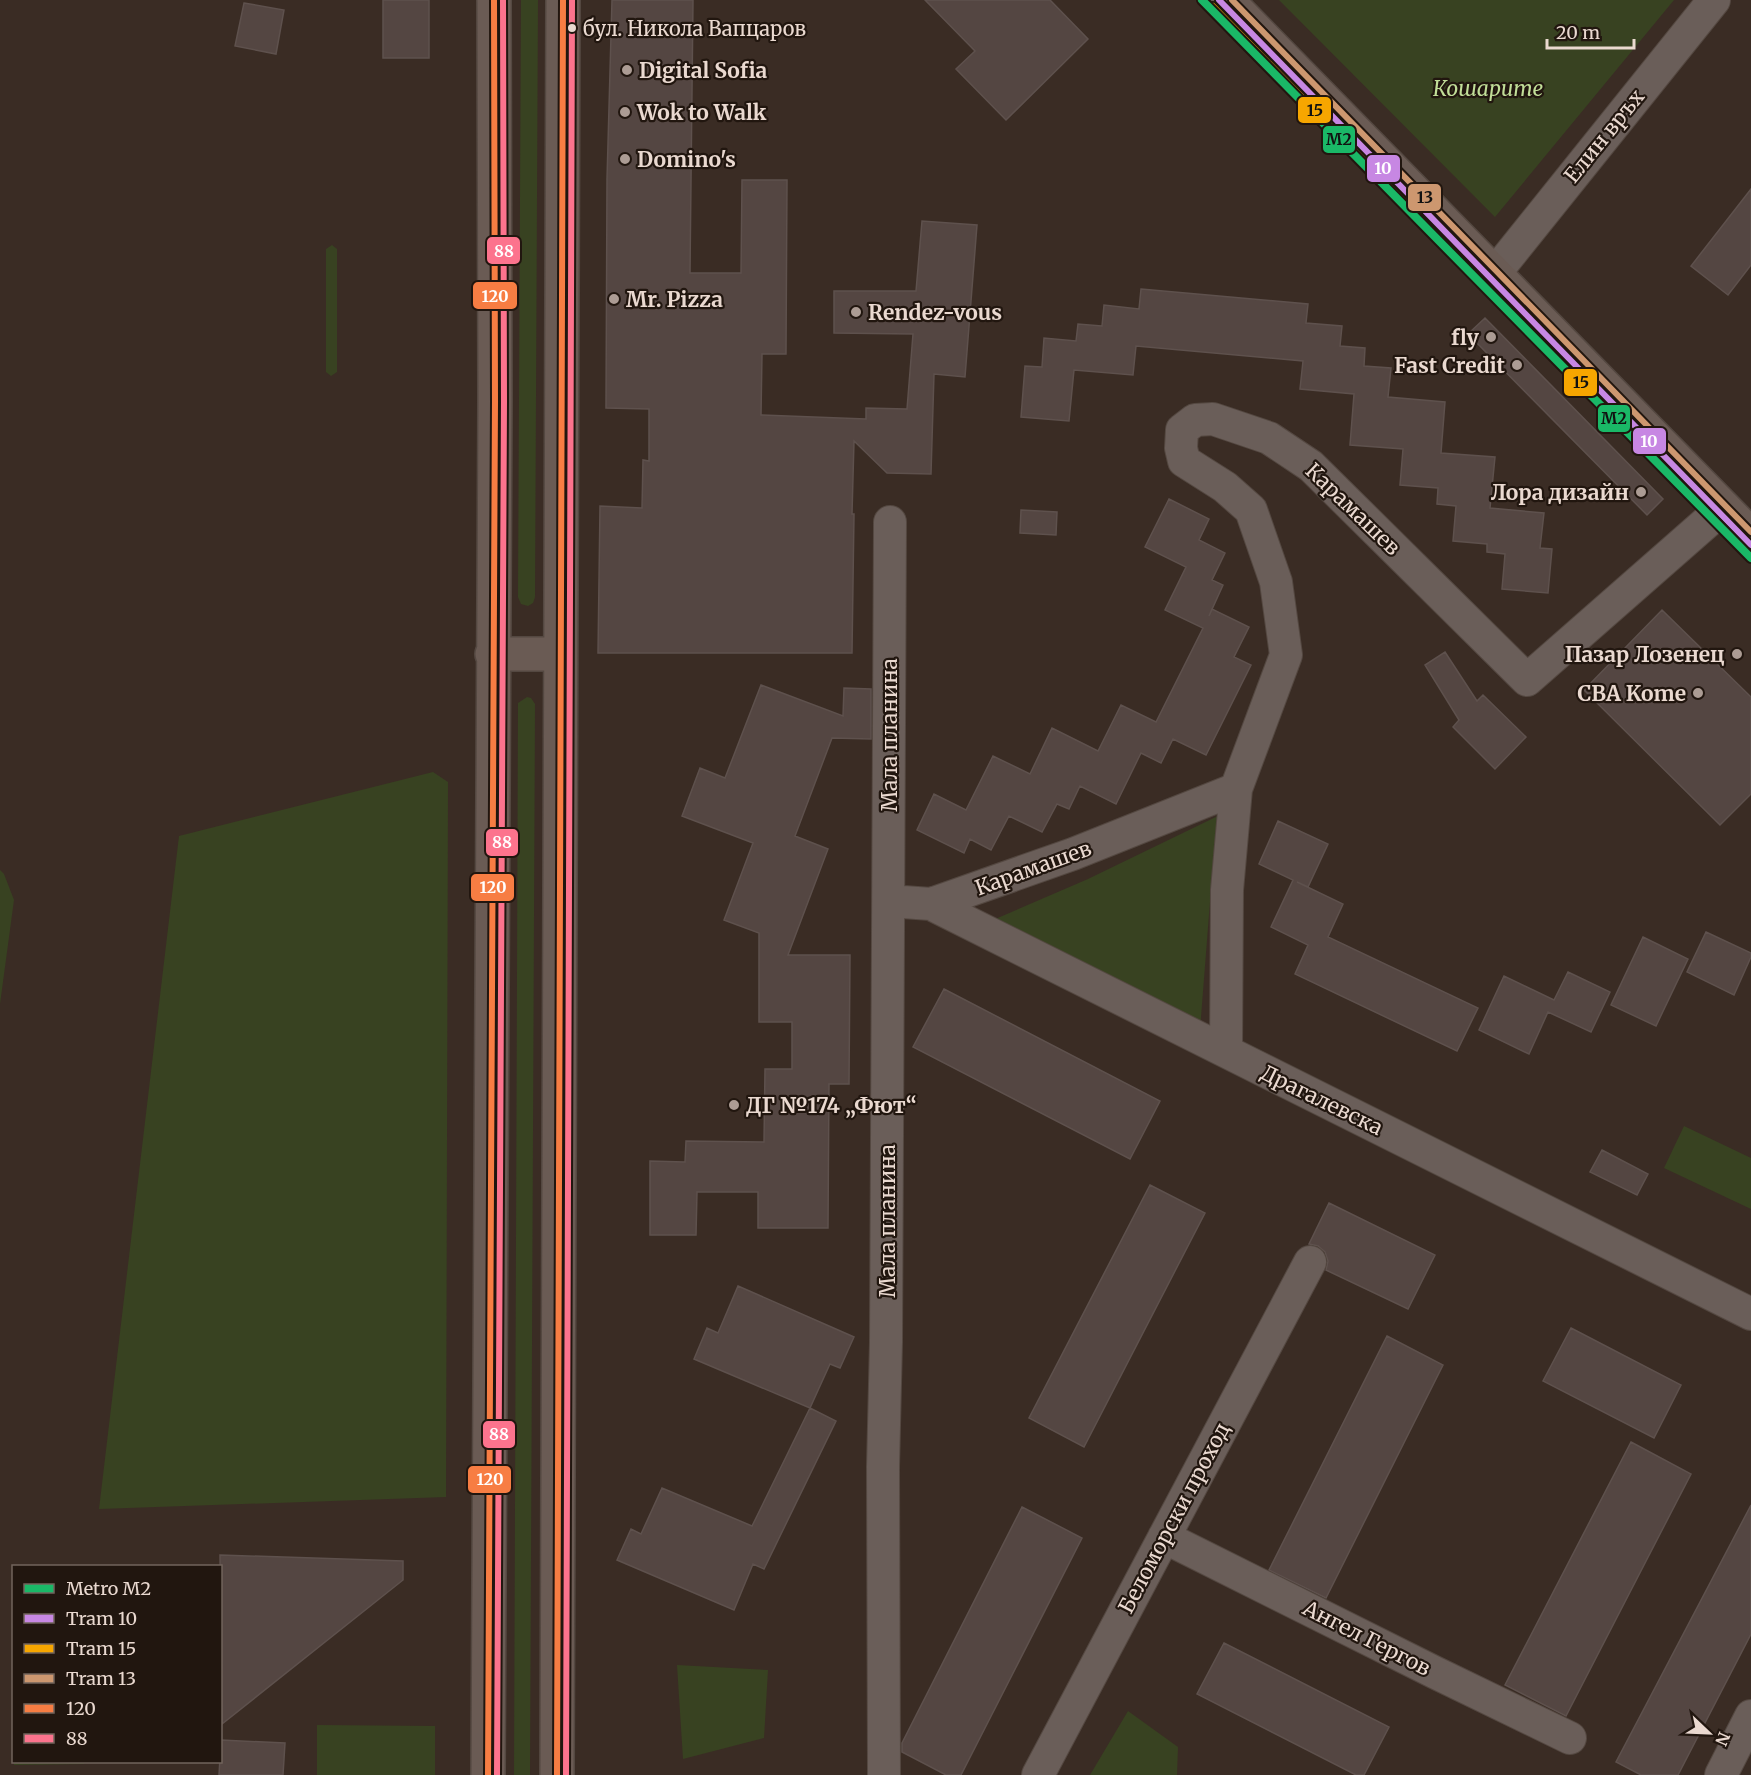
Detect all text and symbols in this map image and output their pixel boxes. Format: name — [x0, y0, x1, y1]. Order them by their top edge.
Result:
scale bar — [1547, 12, 1634, 50]
place label: бул. Никола Вапцаров — [583, 16, 806, 41]
text: 20 m — [1556, 21, 1600, 44]
marker: бул. Никола Вапцаров — [566, 22, 578, 34]
place label: Digital Sofia — [639, 57, 768, 84]
marker: Digital Sofia — [620, 63, 634, 77]
park label: Кошарите — [1433, 75, 1543, 102]
street label: Елин връх — [1558, 83, 1650, 188]
line badge: 15 — [1297, 96, 1332, 124]
place label: Wok to Walk — [636, 99, 767, 126]
text: 15 — [1307, 100, 1323, 120]
marker: Wok to Walk — [618, 105, 632, 119]
line badge: M2 — [1322, 125, 1356, 154]
text: M2 — [1326, 129, 1352, 149]
place label: Domino's — [637, 146, 736, 173]
marker: Domino's — [618, 152, 632, 166]
line badge: 10 — [1366, 154, 1401, 183]
text: 10 — [1374, 158, 1392, 178]
line badge: 13 — [1407, 183, 1442, 212]
text: 13 — [1417, 187, 1433, 207]
line badge: 88 — [486, 236, 521, 265]
text: 88 — [494, 241, 514, 261]
line badge: 120 — [472, 281, 518, 310]
text: 120 — [481, 286, 509, 306]
place label: Mr. Pizza — [626, 286, 723, 313]
marker: Mr. Pizza — [607, 292, 621, 306]
place label: Rendez-vous — [868, 299, 1002, 326]
marker: Rendez-vous — [849, 305, 863, 319]
place label: fly — [1451, 324, 1480, 351]
marker: fly — [1484, 330, 1498, 344]
place label: Fast Credit — [1394, 352, 1506, 379]
marker: Fast Credit — [1510, 358, 1524, 372]
line badge: 15 — [1563, 368, 1598, 397]
text: 15 — [1573, 372, 1589, 392]
line badge: M2 — [1597, 404, 1631, 433]
text: M2 — [1601, 408, 1627, 428]
line badge: 10 — [1632, 427, 1667, 455]
text: 10 — [1640, 431, 1658, 451]
street label: Карамашев — [1300, 457, 1406, 561]
place label: Лора дизайн — [1491, 479, 1629, 506]
marker: Лора дизайн — [1634, 485, 1648, 499]
place label: Пазар Лозенец — [1565, 641, 1725, 668]
marker: Пазар Лозенец — [1730, 647, 1744, 661]
street label: Мала планина — [876, 658, 903, 812]
place label: CBA Kome — [1577, 680, 1686, 707]
marker: CBA Kome — [1691, 686, 1705, 700]
line badge: 88 — [485, 828, 519, 857]
text: 88 — [492, 832, 512, 852]
street label: Карамашев — [971, 835, 1095, 901]
line badge: 120 — [470, 873, 515, 902]
text: 120 — [479, 877, 507, 897]
street label: Драгалевска — [1257, 1059, 1387, 1141]
place label: ДГ №174 „Фют“ — [746, 1092, 917, 1119]
marker: ДГ №174 „Фют“ — [727, 1098, 741, 1112]
street label: Мала планина — [874, 1144, 901, 1298]
street label: Беломорски проход — [1112, 1418, 1236, 1618]
line badge: 88 — [482, 1420, 516, 1449]
text: 88 — [489, 1424, 509, 1444]
line badge: 120 — [467, 1465, 512, 1494]
text: 120 — [476, 1469, 504, 1489]
legend — [12, 1565, 222, 1763]
text: Metro M2 — [66, 1577, 151, 1600]
street label: Ангел Гергов — [1298, 1594, 1435, 1682]
text: Tram 10 — [66, 1607, 137, 1630]
text: Tram 15 — [66, 1637, 136, 1660]
text: Tram 13 — [66, 1667, 136, 1690]
text: 120 — [66, 1697, 96, 1720]
north arrow — [1679, 1703, 1739, 1763]
text: 88 — [66, 1727, 87, 1750]
text: N — [1711, 1729, 1734, 1749]

